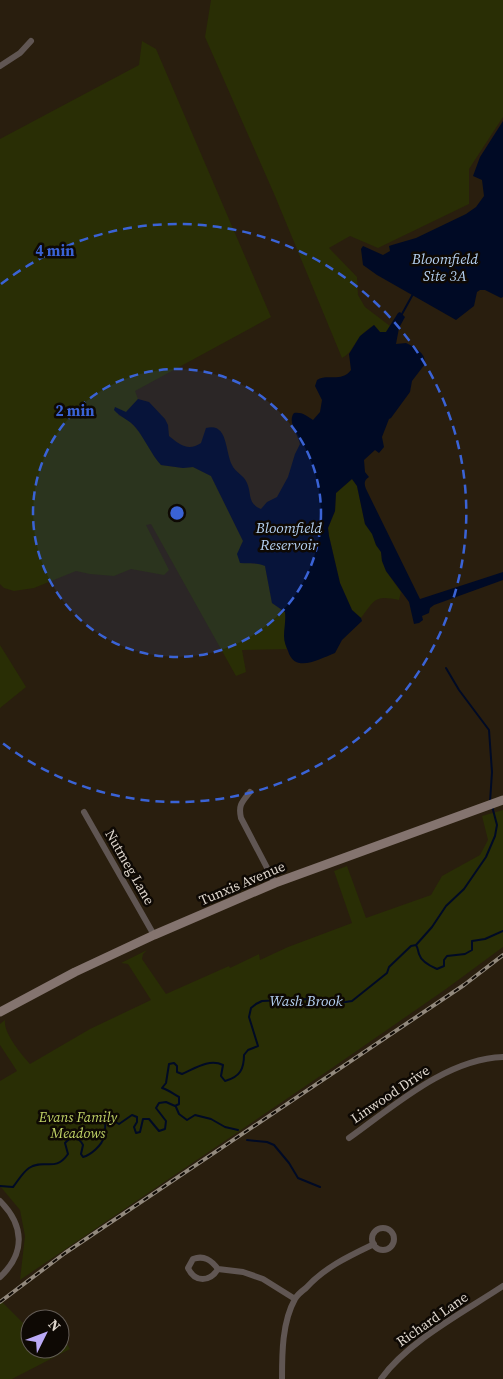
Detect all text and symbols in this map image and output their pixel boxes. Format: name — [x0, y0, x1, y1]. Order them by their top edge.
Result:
text: 4 min — [36, 240, 74, 261]
water label: Bloomfield Site 3A — [411, 248, 478, 286]
text: 2 min — [56, 400, 94, 421]
centre of rings — [168, 504, 186, 522]
water label: Bloomfield Reservoir — [255, 517, 322, 555]
street label: Nutmeg Lane — [100, 826, 160, 908]
street label: Tunxis Avenue — [196, 856, 288, 910]
water label: Wash Brook — [269, 990, 343, 1011]
street label: Linwood Drive — [347, 1060, 433, 1128]
park label: Evans Family Meadows — [38, 1107, 118, 1143]
street label: Richard Lane — [392, 1287, 472, 1351]
north arrow — [20, 1309, 70, 1359]
text: N — [44, 1315, 66, 1336]

